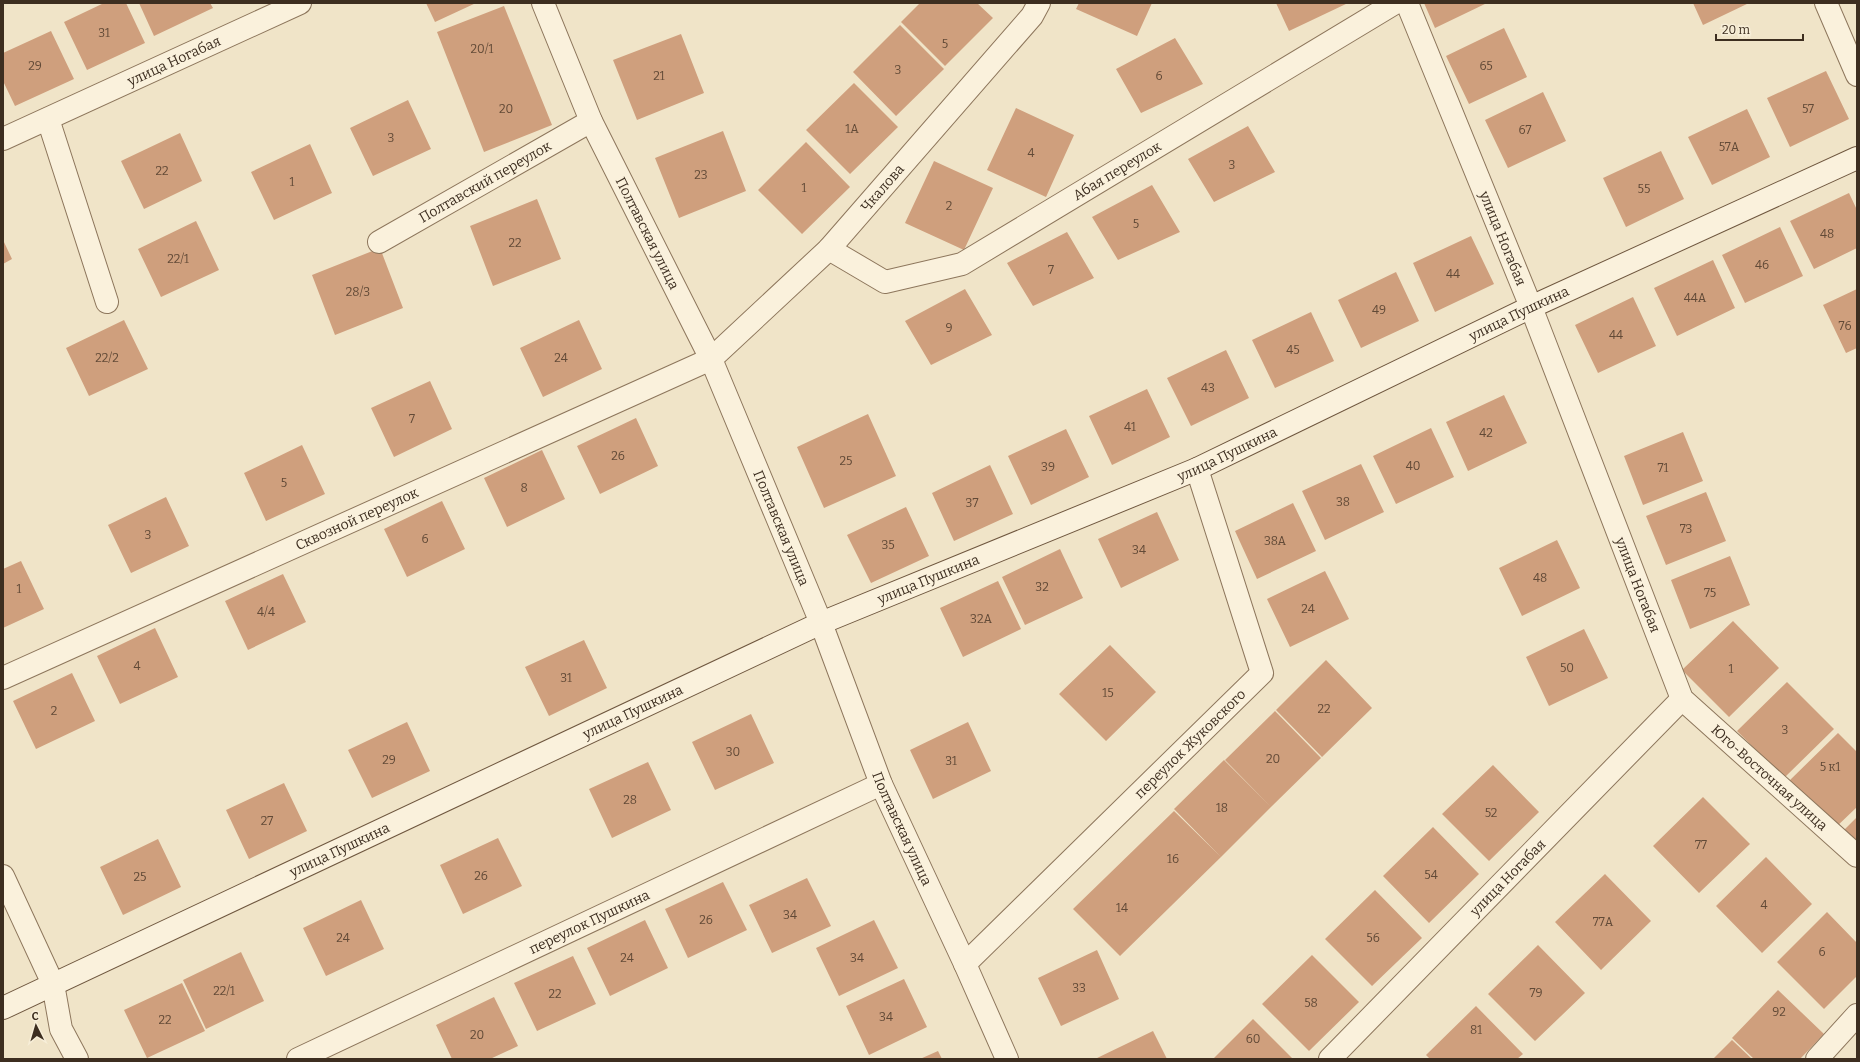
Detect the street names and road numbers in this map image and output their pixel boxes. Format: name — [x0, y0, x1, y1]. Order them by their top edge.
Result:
street label: улица Ногабая — [124, 32, 223, 90]
street label: Полтавский переулок — [416, 137, 555, 226]
street label: Абая переулок — [1070, 137, 1165, 204]
street label: Чкалова — [857, 160, 908, 215]
street label: Полтавская улица — [612, 174, 683, 292]
street label: улица Ногабая — [1476, 187, 1530, 288]
street label: улица Пушкина — [1465, 282, 1572, 345]
street label: улица Пушкина — [1174, 423, 1280, 485]
street label: Полтавская улица — [750, 468, 813, 589]
street label: Сквозной переулок — [293, 483, 421, 554]
street label: улица Ногабая — [1612, 534, 1664, 635]
street label: улица Пушкина — [874, 550, 982, 608]
street label: улица Пушкина — [579, 681, 686, 743]
street label: переулок Жуковского — [1131, 685, 1249, 802]
street label: Юго-Восточная улица — [1708, 721, 1831, 834]
street label: Полтавская улица — [869, 769, 936, 889]
street label: улица Пушкина — [286, 819, 393, 881]
street label: улица Ногабая — [1466, 835, 1549, 920]
street label: переулок Пушкина — [526, 886, 653, 957]

